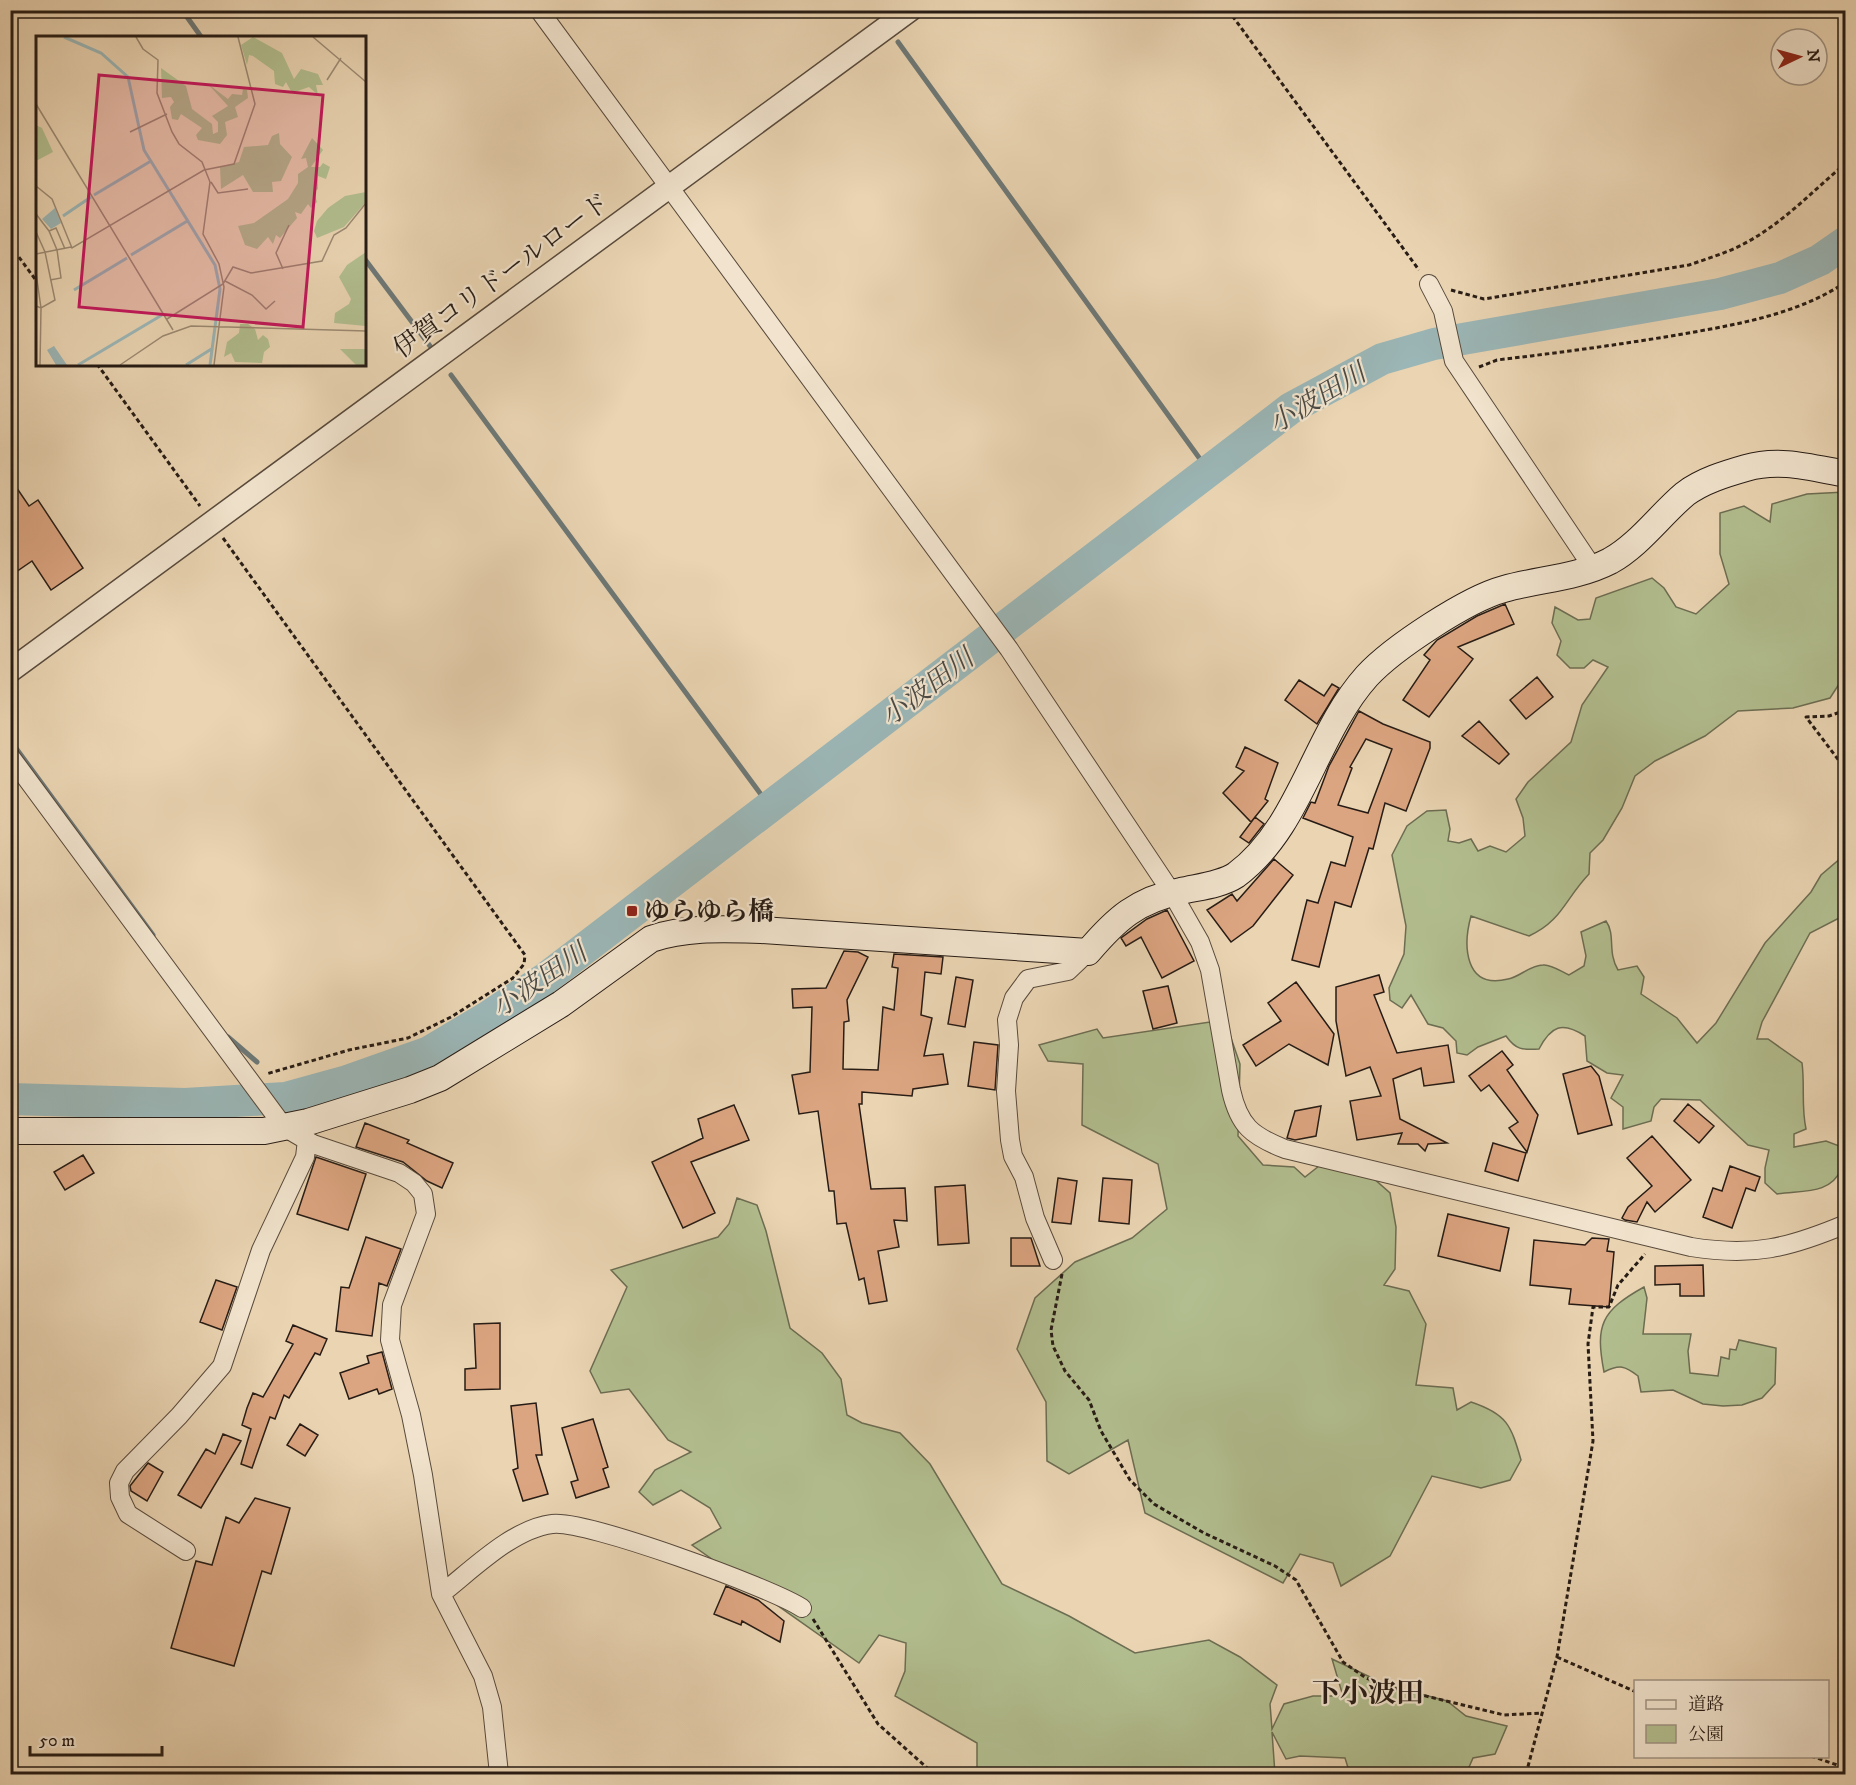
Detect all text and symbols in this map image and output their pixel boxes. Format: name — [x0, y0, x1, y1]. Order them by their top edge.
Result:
north arrow — [1769, 27, 1829, 87]
inset map — [36, 36, 366, 366]
text: N — [1802, 48, 1823, 63]
street label: 伊賀コリドールロード — [387, 187, 617, 366]
water label: 小波田川 — [1262, 355, 1375, 441]
water label: 小波田川 — [874, 640, 983, 734]
place label: ゆらゆら橋 — [644, 896, 774, 929]
marker: ゆらゆら橋 — [625, 904, 639, 918]
water label: 小波田川 — [485, 935, 596, 1025]
district label: 下小波田 — [1312, 1676, 1424, 1711]
legend — [1634, 1680, 1829, 1758]
text: 道路 — [1688, 1694, 1724, 1716]
scale bar — [30, 1719, 162, 1757]
text: 公園 — [1688, 1724, 1724, 1746]
text: 50 m — [39, 1730, 75, 1752]

